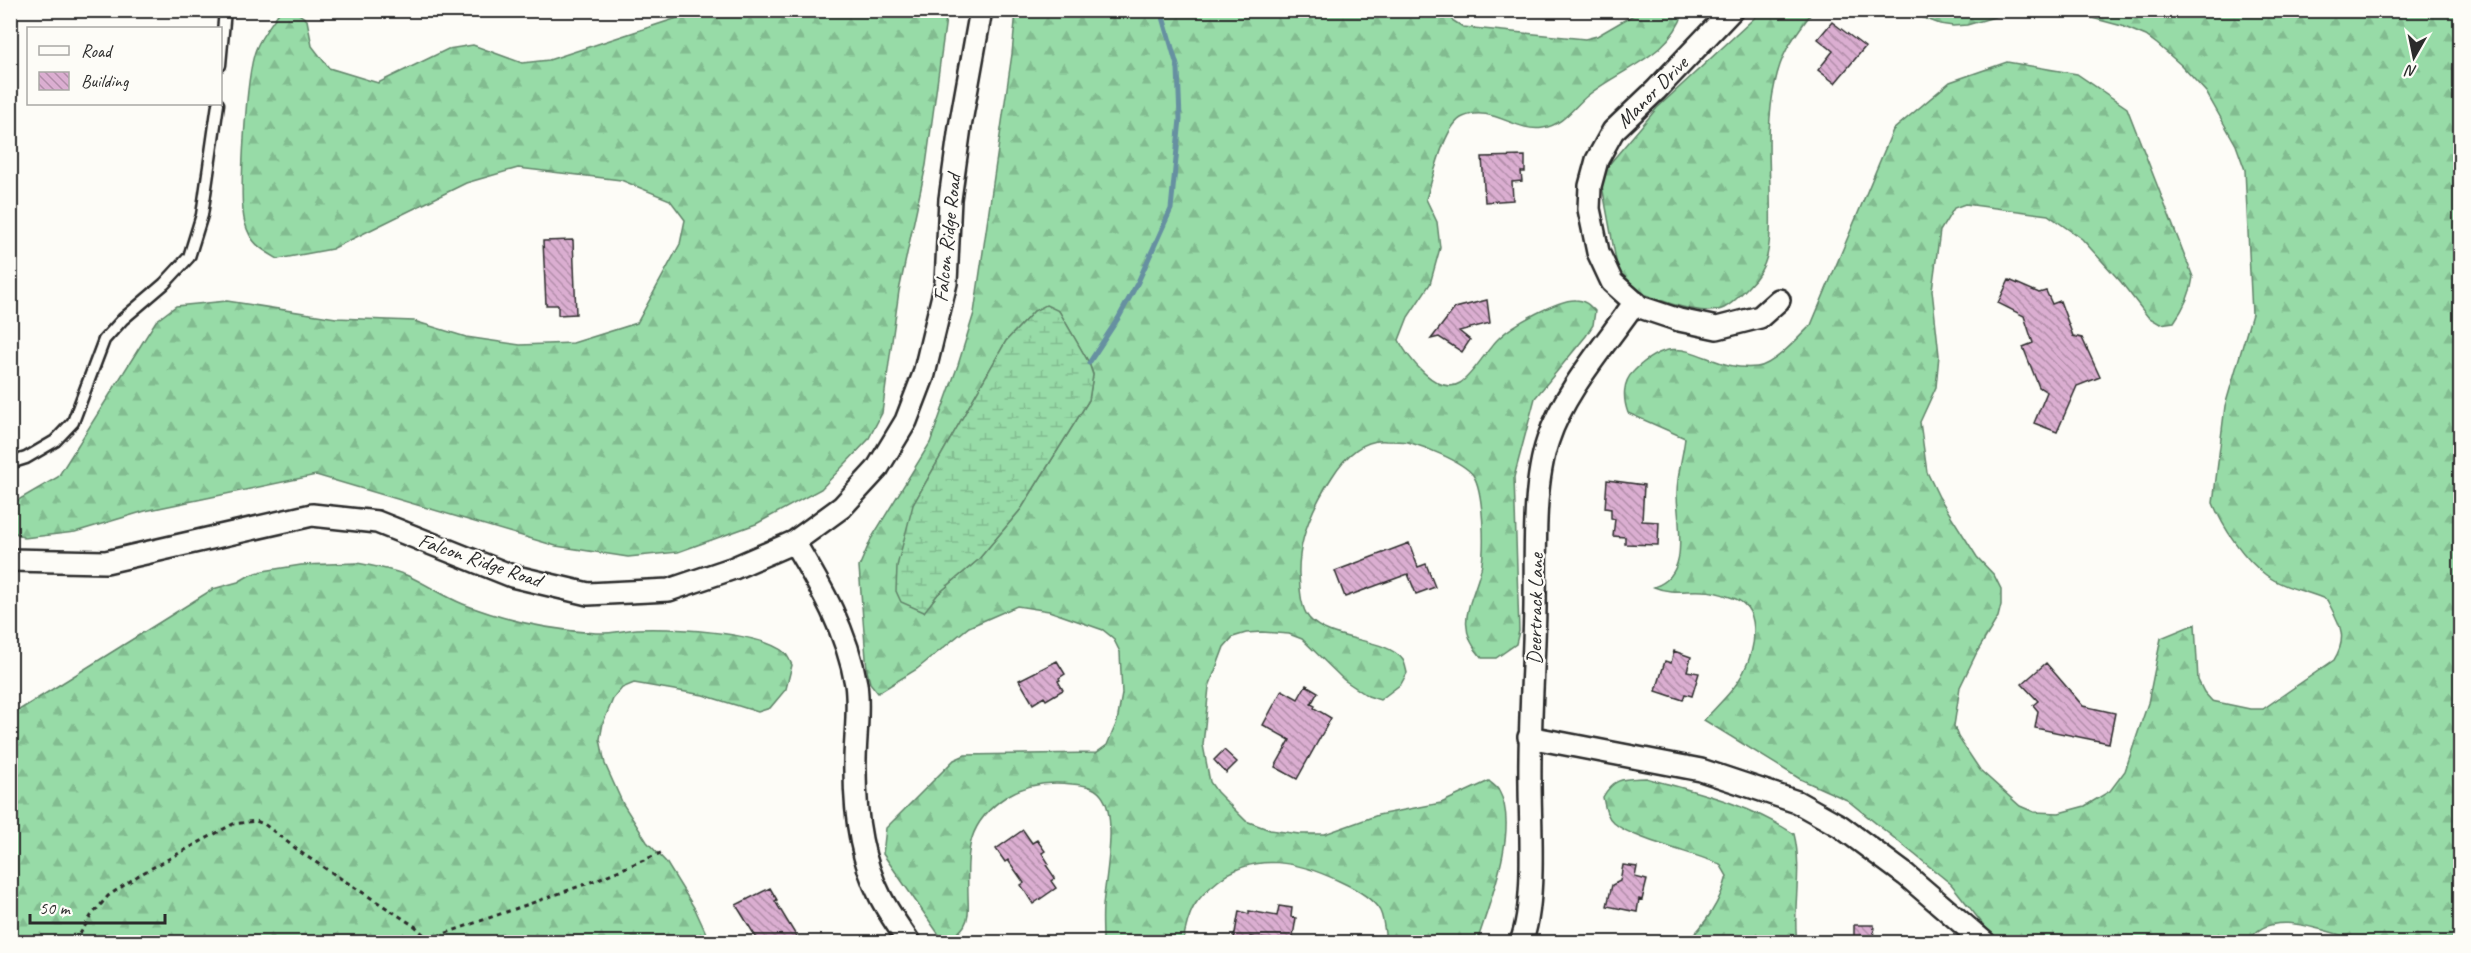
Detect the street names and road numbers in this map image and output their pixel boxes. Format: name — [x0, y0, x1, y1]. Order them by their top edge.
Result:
street label: Manor Drive — [1611, 49, 1695, 133]
street label: Falcon Ridge Road — [927, 170, 967, 303]
street label: Falcon Ridge Road — [415, 527, 548, 594]
street label: Deertrack Lane — [1521, 552, 1549, 665]

